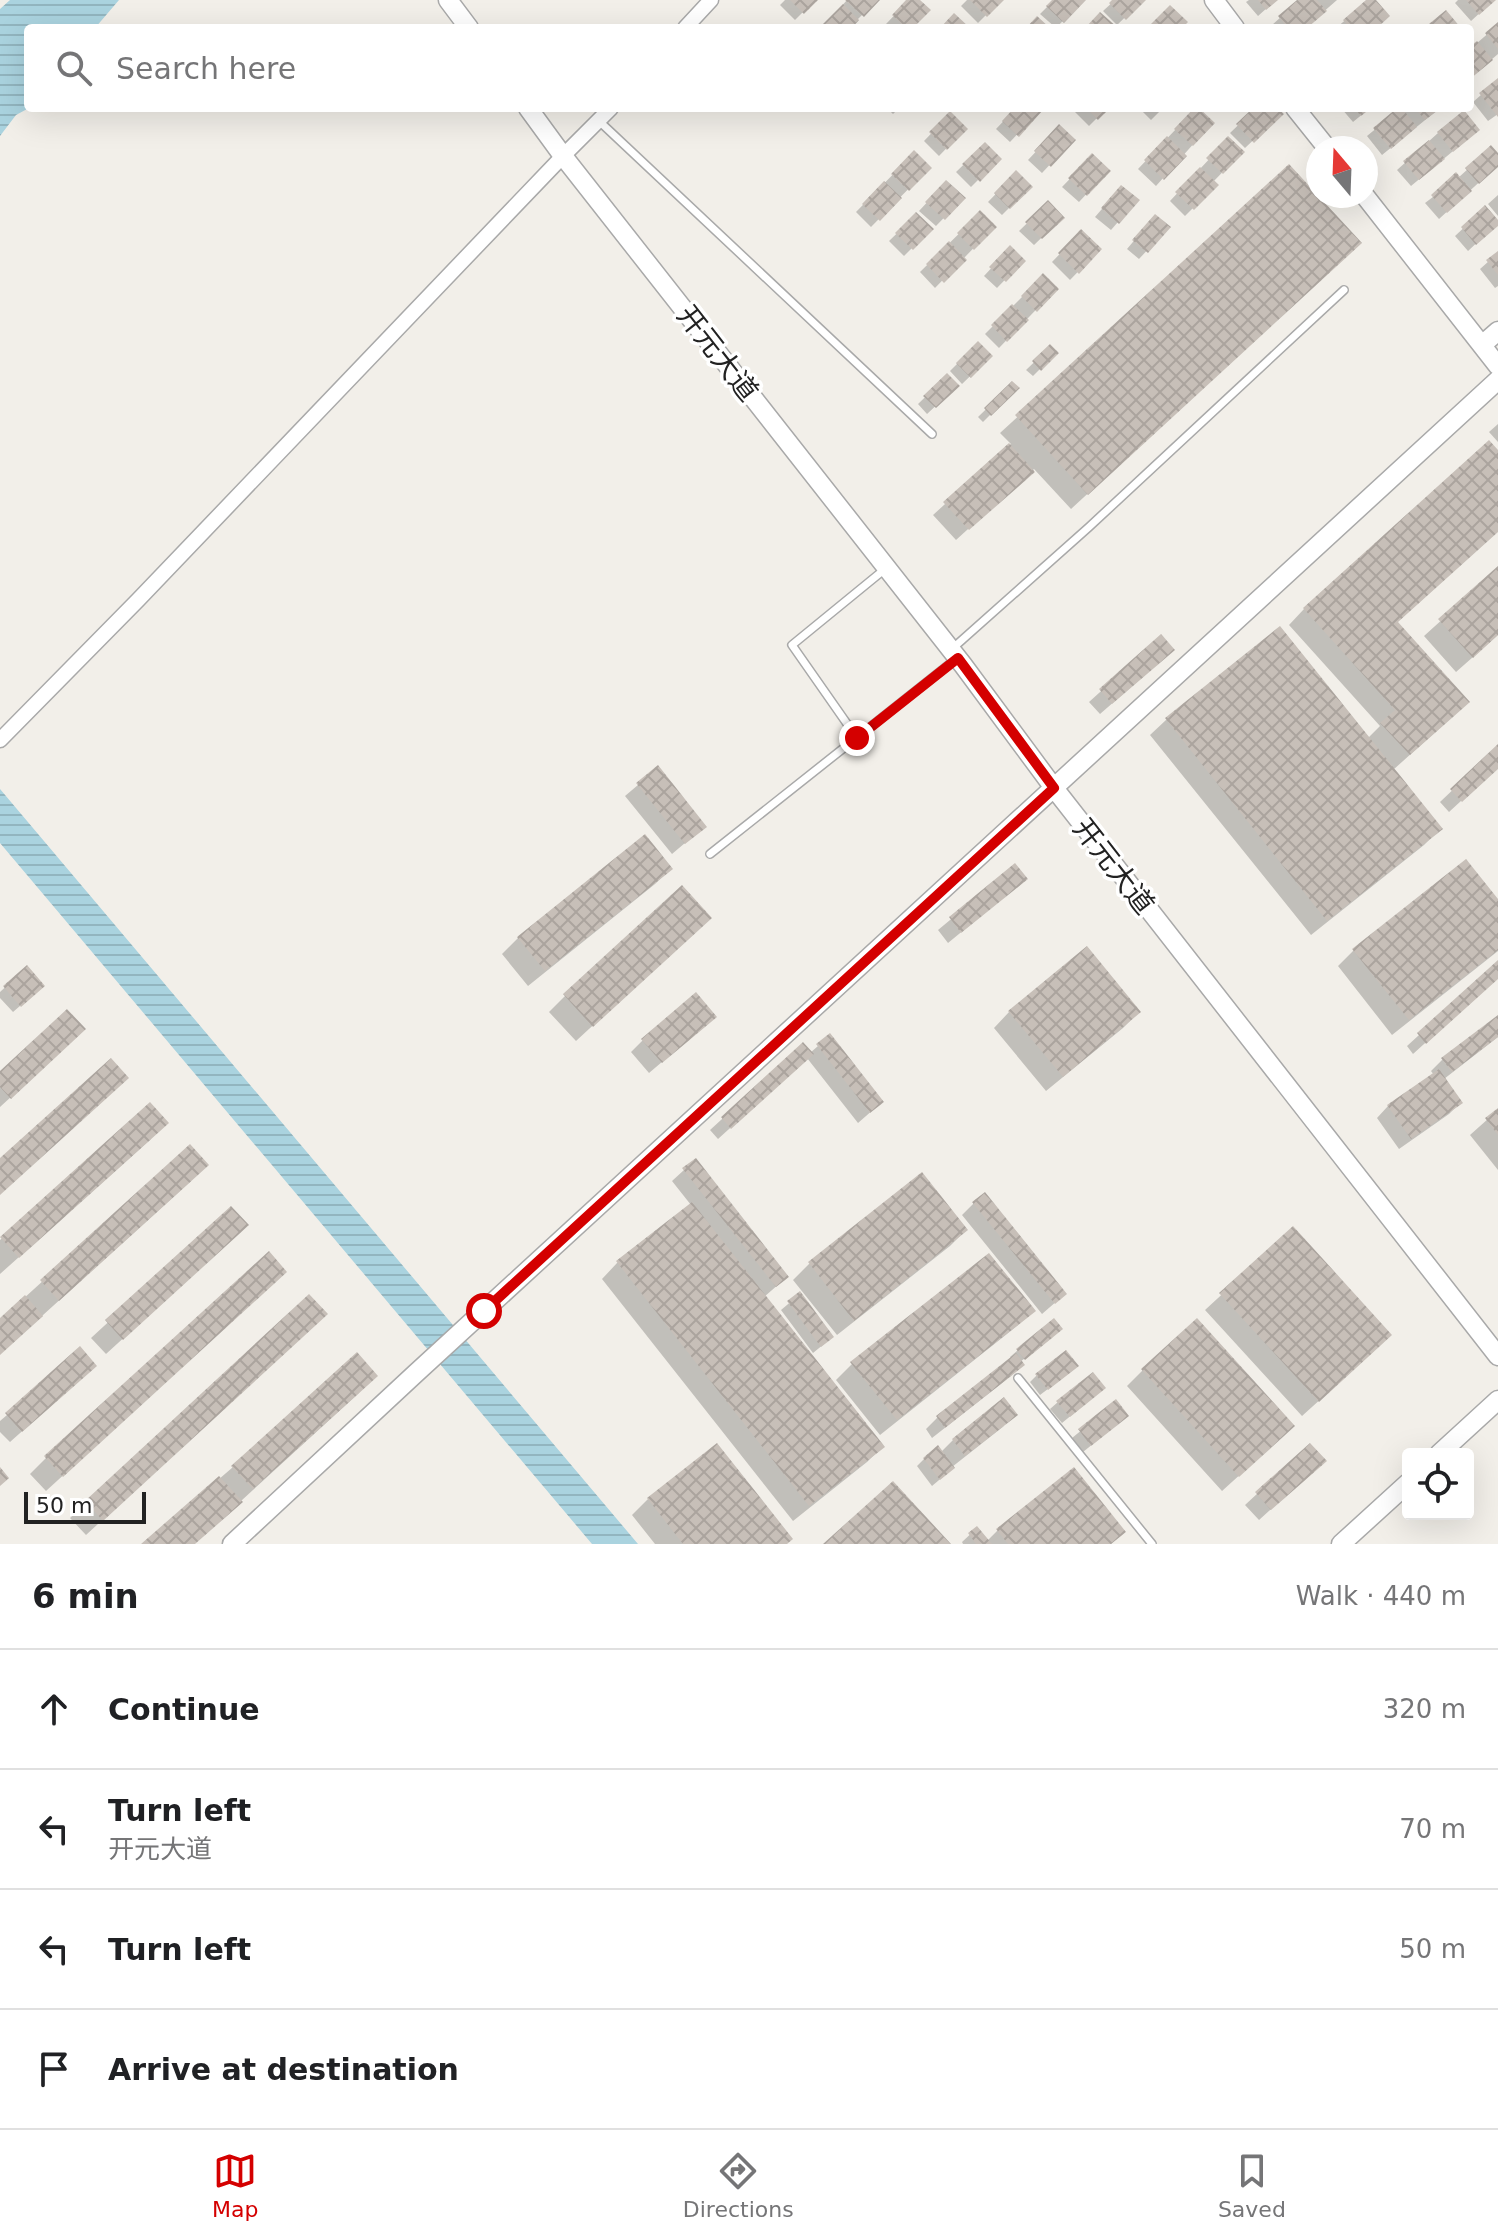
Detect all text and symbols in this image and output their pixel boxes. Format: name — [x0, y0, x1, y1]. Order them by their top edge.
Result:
search box — [24, 24, 1474, 112]
icon: search — [52, 46, 96, 90]
text: Search here — [116, 51, 296, 86]
north arrow — [1306, 136, 1378, 208]
street label: 开元大道 — [670, 299, 765, 408]
route end — [839, 720, 875, 756]
street label: 开元大道 — [1066, 812, 1161, 921]
route start — [466, 1293, 502, 1329]
map controls — [1402, 1448, 1474, 1520]
button: locate — [1402, 1448, 1474, 1520]
scale bar — [24, 1488, 146, 1524]
text: 50 m — [36, 1493, 92, 1518]
text: 6 min — [32, 1576, 139, 1616]
text: Walk · 440 m — [1296, 1581, 1466, 1611]
icon: ahead — [32, 1687, 76, 1731]
text: Continue — [108, 1692, 260, 1727]
text: 320 m — [1383, 1694, 1466, 1724]
text: Turn left — [108, 1793, 251, 1828]
icon: left — [32, 1807, 76, 1851]
text: 70 m — [1399, 1814, 1466, 1844]
text: 开元大道 — [108, 1834, 212, 1864]
icon: left — [32, 1927, 76, 1971]
text: Turn left — [108, 1932, 251, 1967]
text: 50 m — [1399, 1934, 1466, 1964]
icon: arrive — [32, 2047, 76, 2091]
text: Arrive at destination — [108, 2052, 459, 2087]
tab: Map — [212, 2149, 259, 2222]
tab: Directions — [683, 2149, 794, 2222]
tab: Saved — [1218, 2149, 1286, 2222]

